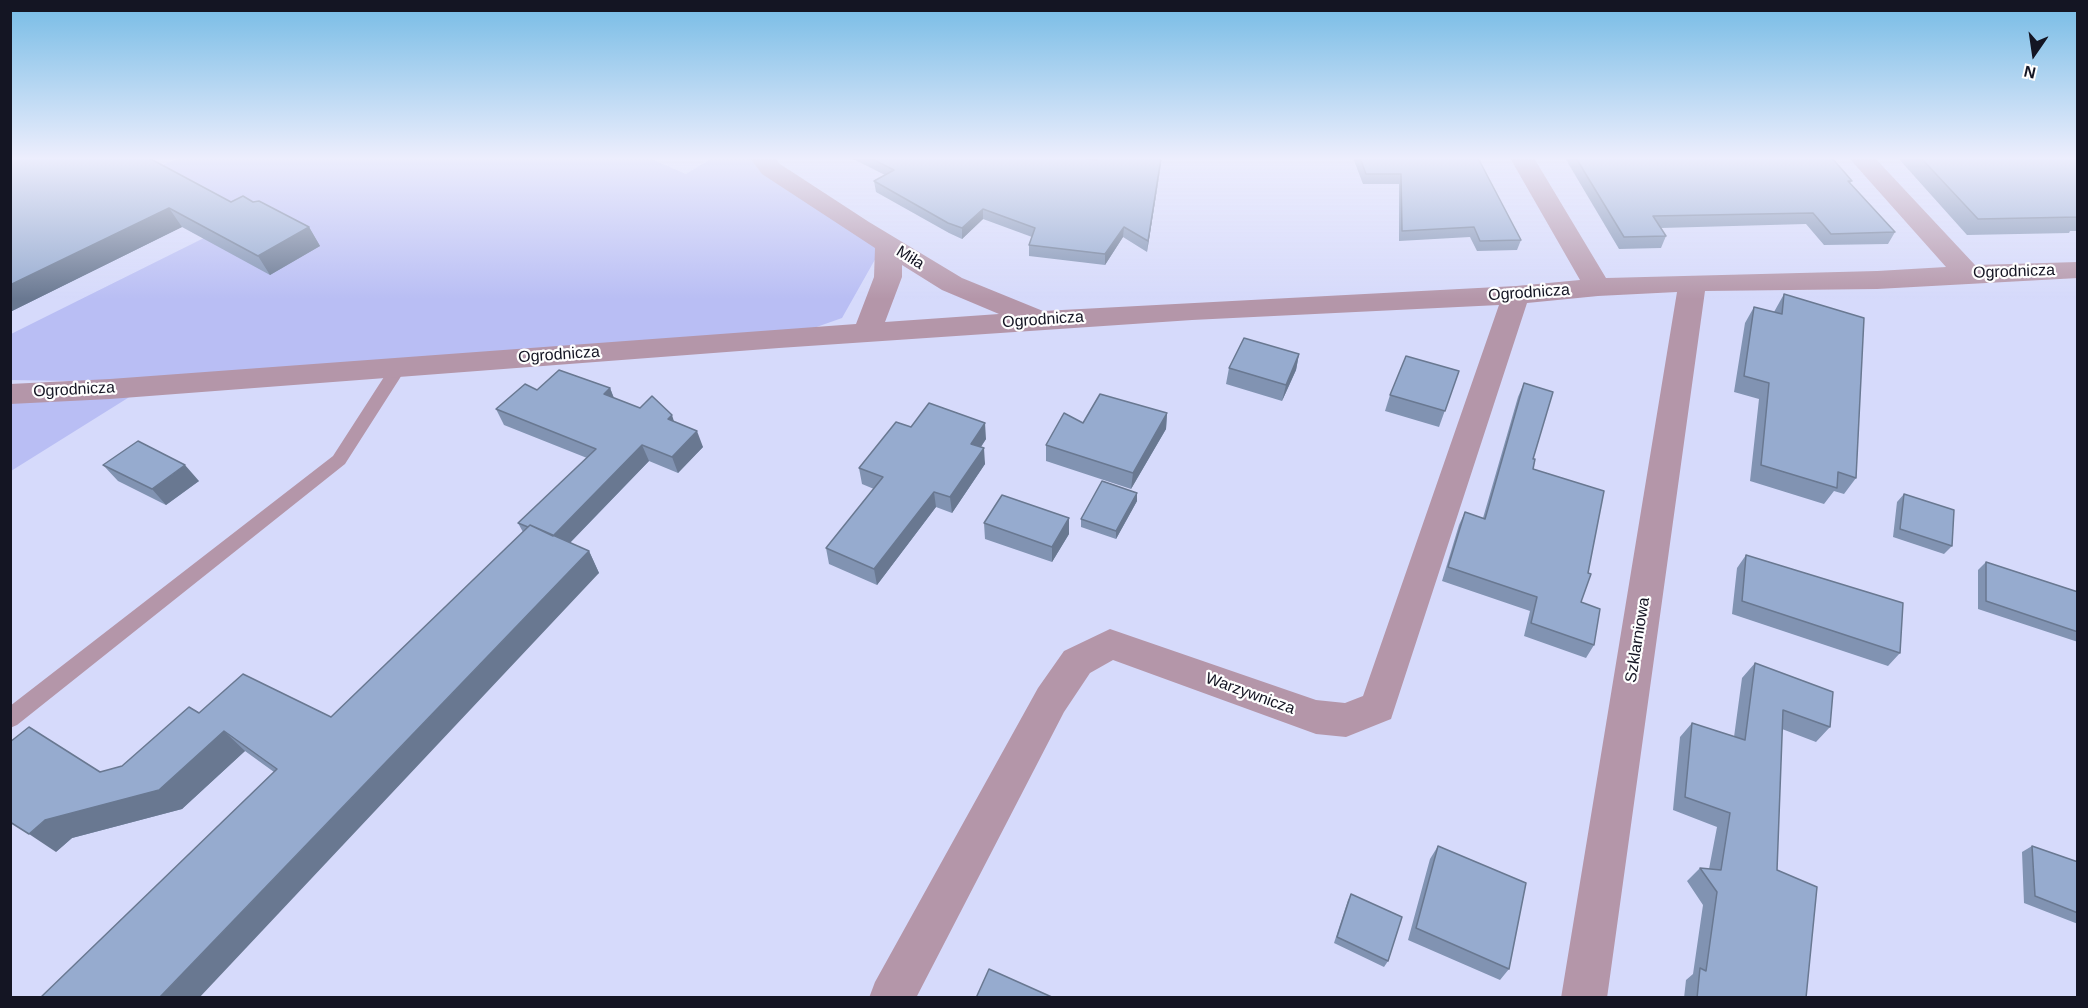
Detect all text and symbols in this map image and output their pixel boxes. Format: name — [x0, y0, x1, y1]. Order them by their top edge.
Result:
north arrow — [2004, 24, 2064, 84]
text: N — [2022, 62, 2037, 82]
street label: Miła — [892, 242, 928, 274]
street label: Ogrodnicza — [1973, 261, 2055, 283]
street label: Ogrodnicza — [1488, 281, 1570, 305]
street label: Ogrodnicza — [1002, 308, 1084, 332]
street label: Ogrodnicza — [518, 343, 600, 367]
street label: Ogrodnicza — [33, 378, 115, 402]
street label: Szklarniowa — [1622, 596, 1654, 684]
street label: Warzywnicza — [1203, 669, 1297, 719]

